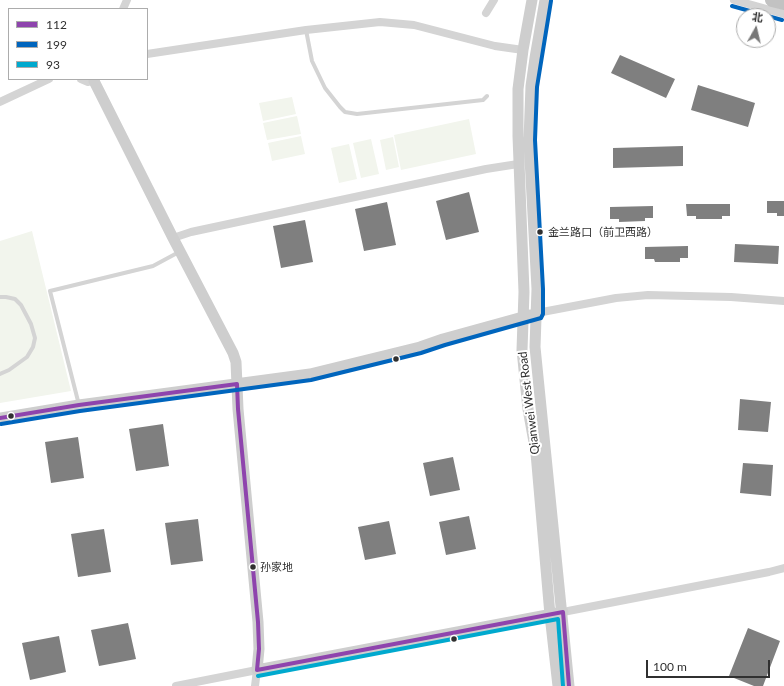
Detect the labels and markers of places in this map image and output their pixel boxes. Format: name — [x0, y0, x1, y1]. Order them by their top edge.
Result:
place label: 金兰路口（前卫西路） — [548, 225, 658, 239]
marker: 金兰路口（前卫西路） — [535, 227, 545, 237]
unlabelled marker — [391, 354, 401, 364]
unlabelled marker — [6, 411, 16, 421]
place label: 孙家地 — [260, 560, 293, 574]
marker: 孙家地 — [248, 562, 258, 572]
unlabelled marker — [449, 634, 459, 644]

